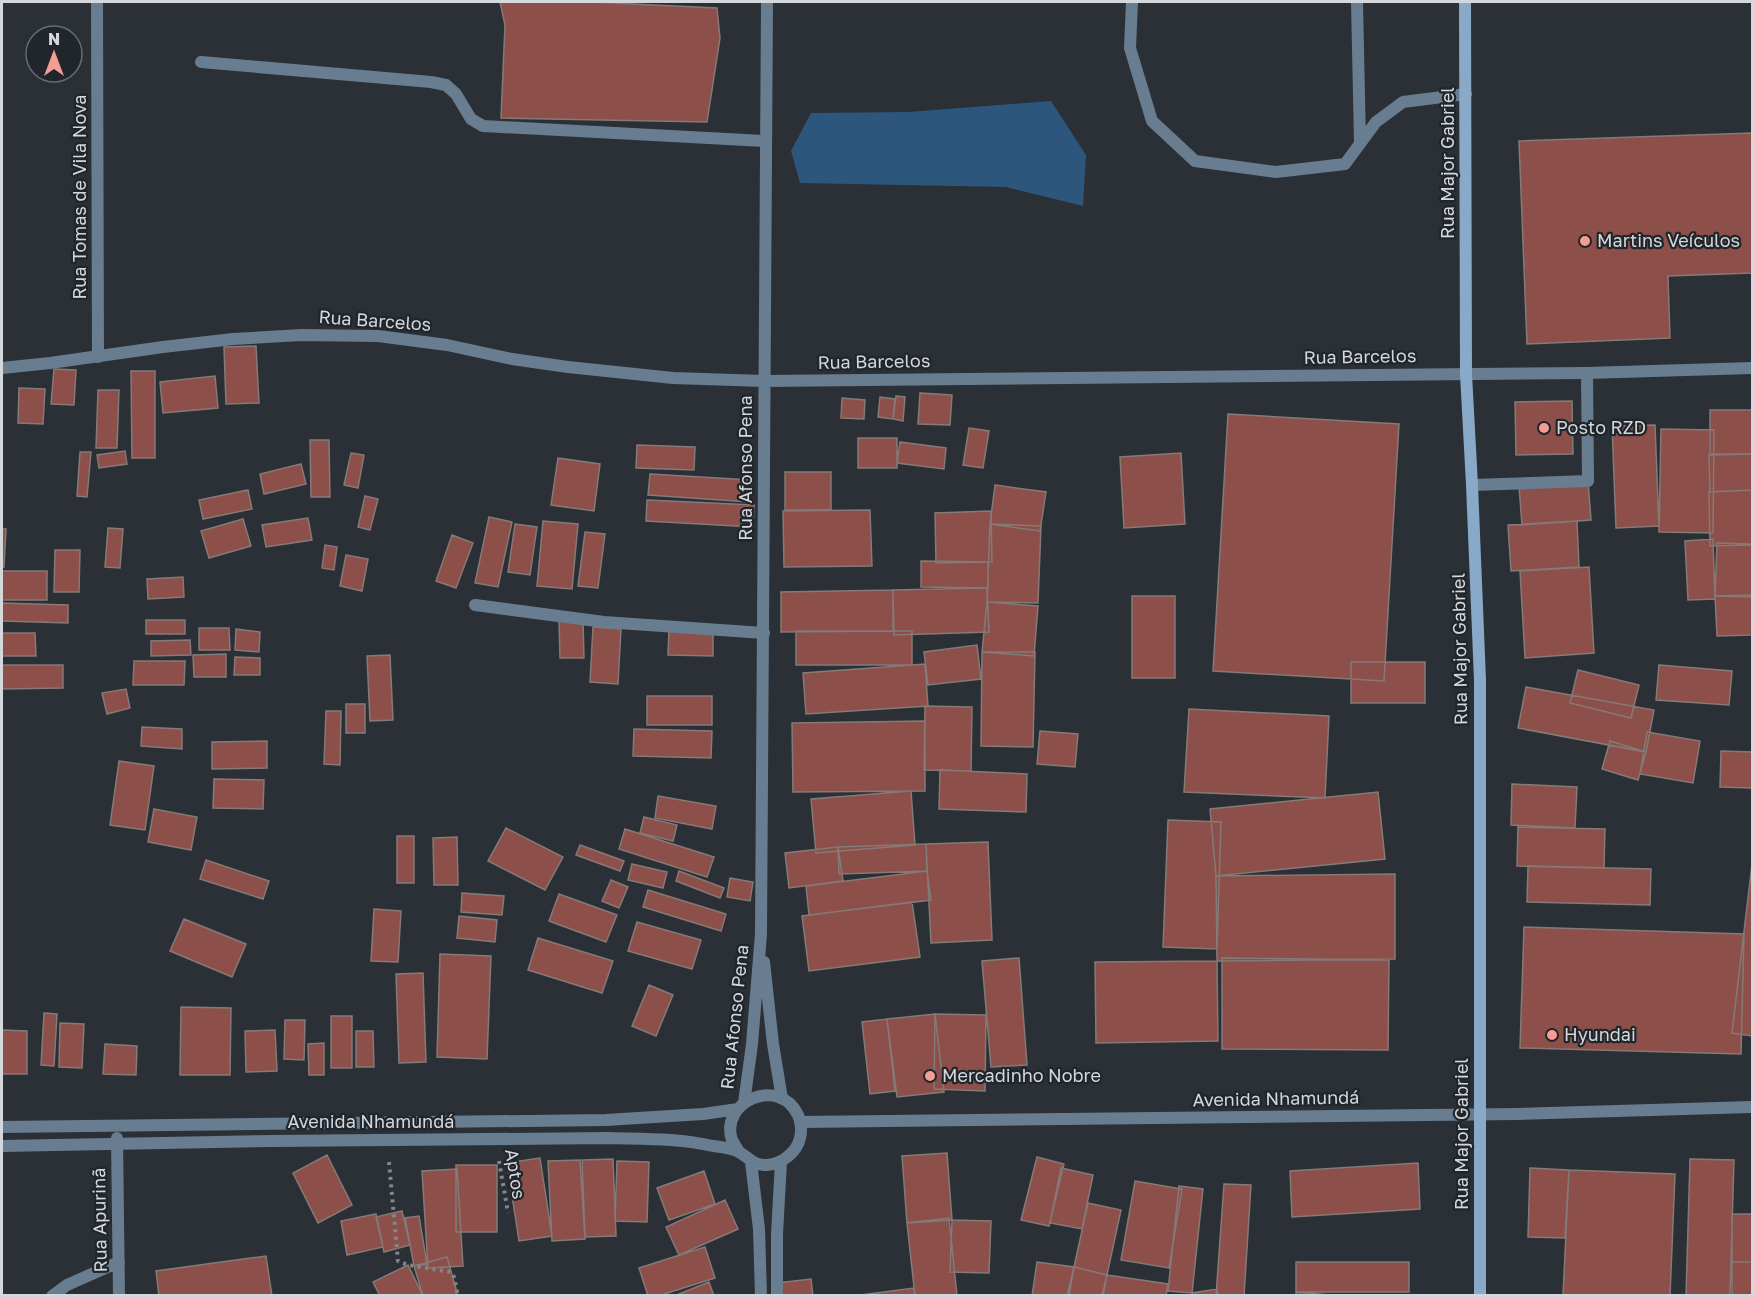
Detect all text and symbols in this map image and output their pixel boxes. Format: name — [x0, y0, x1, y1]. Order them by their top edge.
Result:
north arrow — [24, 24, 84, 84]
text: N — [48, 29, 60, 49]
street label: Rua Major Gabriel — [1436, 87, 1458, 239]
street label: Rua Tomas de Vila Nova — [68, 94, 90, 300]
place label: Martins Veículos — [1597, 229, 1740, 251]
marker: Martins Veículos — [1578, 234, 1592, 248]
street label: Rua Barcelos — [318, 305, 432, 335]
street label: Rua Barcelos — [1303, 344, 1417, 368]
street label: Rua Barcelos — [817, 349, 931, 373]
street label: Rua Afonso Pena — [734, 395, 756, 541]
place label: Posto RZD — [1556, 416, 1646, 438]
marker: Posto RZD — [1537, 421, 1551, 435]
street label: Rua Major Gabriel — [1447, 572, 1471, 725]
street label: Rua Afonso Pena — [715, 943, 753, 1090]
place label: Hyundai — [1564, 1023, 1636, 1045]
marker: Hyundai — [1545, 1028, 1559, 1042]
street label: Rua Major Gabriel — [1450, 1058, 1472, 1210]
place label: Mercadinho Nobre — [942, 1064, 1101, 1086]
marker: Mercadinho Nobre — [923, 1069, 937, 1083]
street label: Avenida Nhamundá — [1192, 1086, 1360, 1110]
street label: Avenida Nhamundá — [288, 1110, 454, 1132]
street label: Aptos — [501, 1147, 531, 1201]
street label: Rua Apurinã — [87, 1168, 111, 1272]

